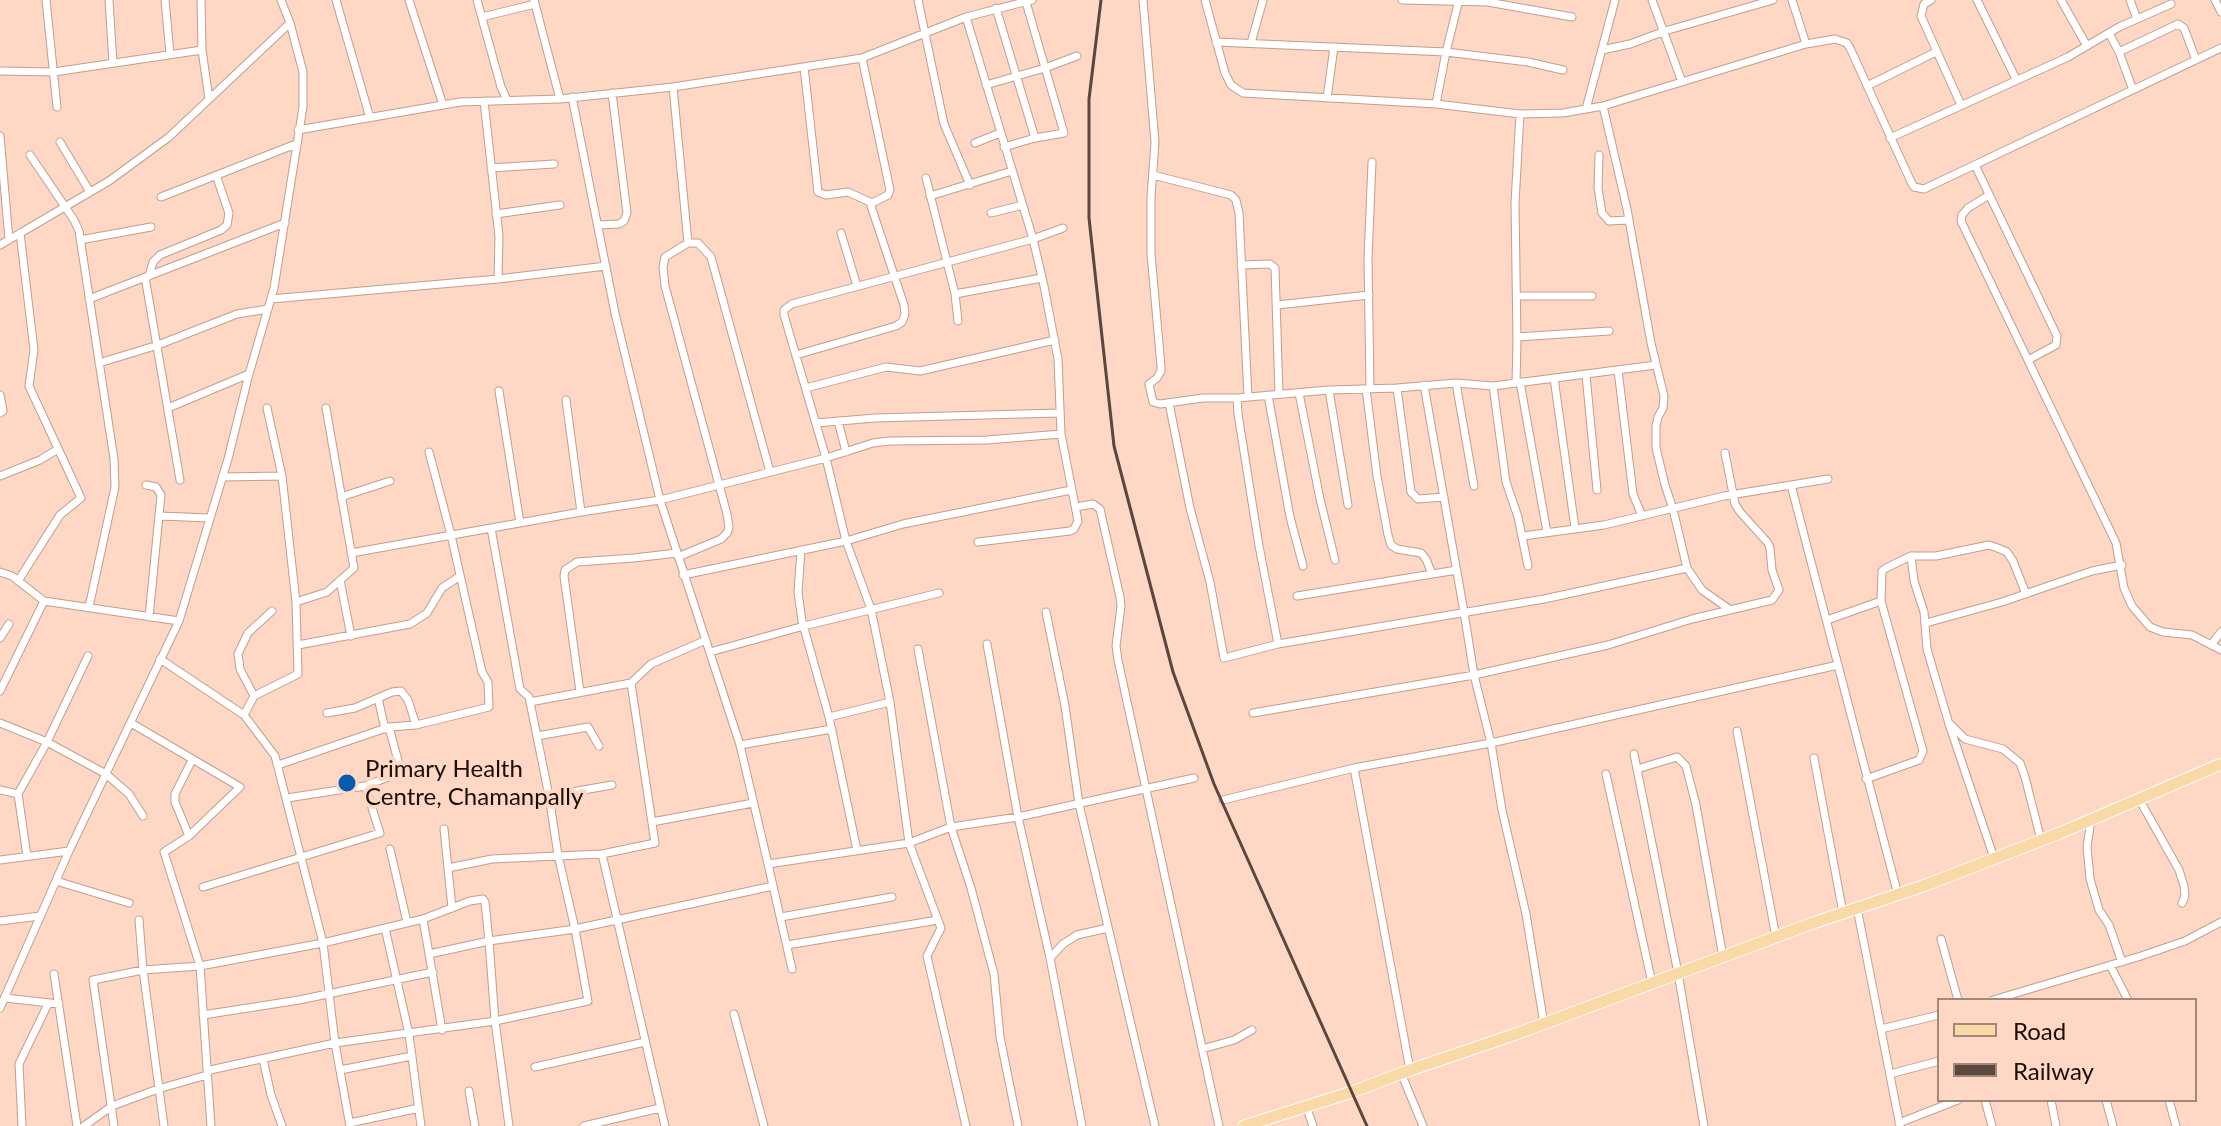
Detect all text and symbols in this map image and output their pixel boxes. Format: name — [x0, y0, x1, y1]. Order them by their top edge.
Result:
place label: Primary Health Centre, Chamanpally — [365, 755, 583, 811]
marker: Primary Health Centre, Chamanpally — [336, 772, 358, 794]
legend — [1937, 998, 2197, 1102]
text: Road — [2013, 1016, 2066, 1045]
text: Railway — [2013, 1056, 2094, 1085]

